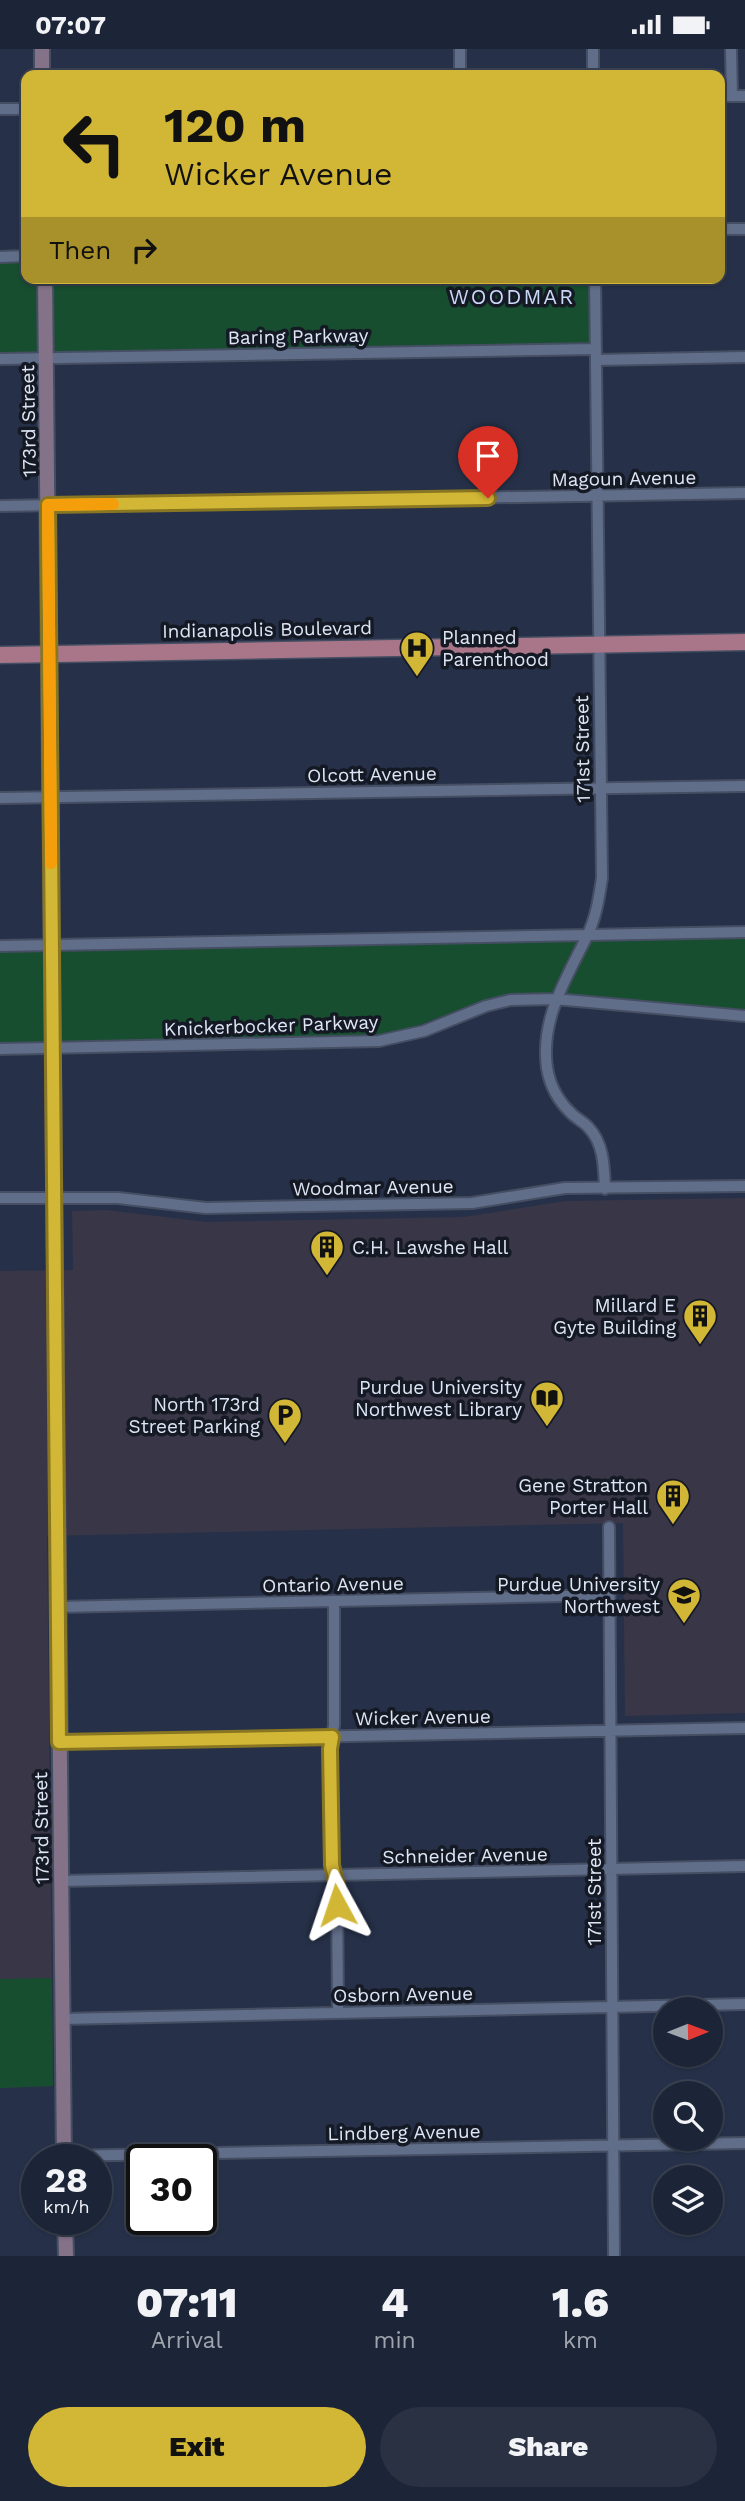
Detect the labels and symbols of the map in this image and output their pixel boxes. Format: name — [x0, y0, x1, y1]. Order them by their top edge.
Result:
district label: WOODMAR — [449, 284, 575, 309]
street label: Baring Parkway — [227, 324, 369, 349]
street label: 173rd Street — [16, 365, 41, 477]
pin — [458, 426, 518, 498]
street label: Magoun Avenue — [551, 466, 697, 491]
street label: Indianapolis Boulevard — [162, 616, 372, 643]
place label: Planned Parenthood — [442, 626, 549, 671]
hospital icon: Planned Parenthood — [398, 629, 436, 678]
street label: 171st Street — [570, 695, 595, 803]
street label: Olcott Avenue — [307, 762, 437, 787]
street label: Knickerbocker Parkway — [163, 1010, 379, 1041]
street label: Woodmar Avenue — [292, 1175, 454, 1200]
building icon: C.H. Lawshe Hall — [308, 1228, 346, 1277]
place label: C.H. Lawshe Hall — [352, 1236, 509, 1259]
place label: Millard E Gyte Building — [553, 1294, 677, 1339]
building icon: Millard E Gyte Building — [681, 1297, 719, 1346]
place label: Purdue University Northwest Library — [355, 1376, 522, 1421]
library icon: Purdue University Northwest Library — [528, 1379, 566, 1428]
place label: North 173rd Street Parking — [129, 1393, 261, 1438]
parking icon: North 173rd Street Parking — [266, 1396, 304, 1445]
place label: Gene Stratton Porter Hall — [518, 1474, 648, 1519]
building icon: Gene Stratton Porter Hall — [654, 1477, 692, 1526]
street label: Ontario Avenue — [262, 1572, 404, 1597]
place label: Purdue University Northwest — [497, 1573, 660, 1618]
school or university icon: Purdue University Northwest — [665, 1576, 703, 1625]
street label: Wicker Avenue — [355, 1705, 491, 1730]
street label: 173rd Street — [29, 1772, 54, 1884]
street label: 171st Street — [583, 1838, 606, 1946]
street label: Schneider Avenue — [382, 1843, 548, 1868]
position arrow — [300, 1868, 374, 1942]
street label: Osborn Avenue — [333, 1982, 473, 2007]
north arrow — [653, 1997, 723, 2067]
street label: Lindberg Avenue — [327, 2120, 481, 2145]
speed limit sign: 30 — [126, 2144, 217, 2235]

